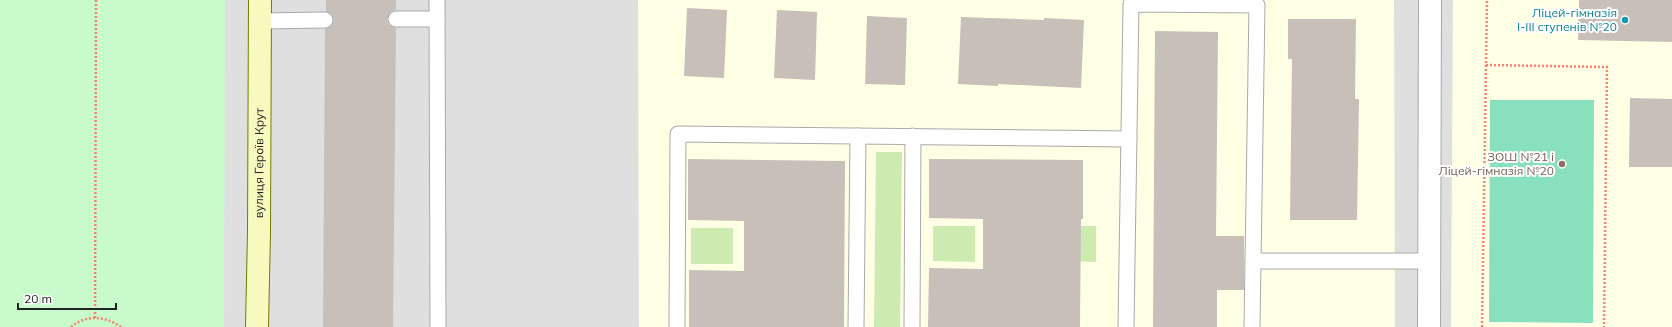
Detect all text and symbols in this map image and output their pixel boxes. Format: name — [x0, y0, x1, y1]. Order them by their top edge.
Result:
place label: Ліцей-гімназія I-III ступенів №20 — [1517, 5, 1617, 34]
marker: Ліцей-гімназія I-III ступенів №20 — [1620, 15, 1630, 25]
street label: вулиця Героїв Крут — [251, 107, 267, 218]
place label: ЗОШ №21 і Ліцей-гімназія №20 — [1439, 149, 1554, 178]
marker: ЗОШ №21 і Ліцей-гімназія №20 — [1557, 159, 1567, 169]
scale bar — [18, 285, 116, 311]
text: 20 m — [24, 291, 52, 306]

